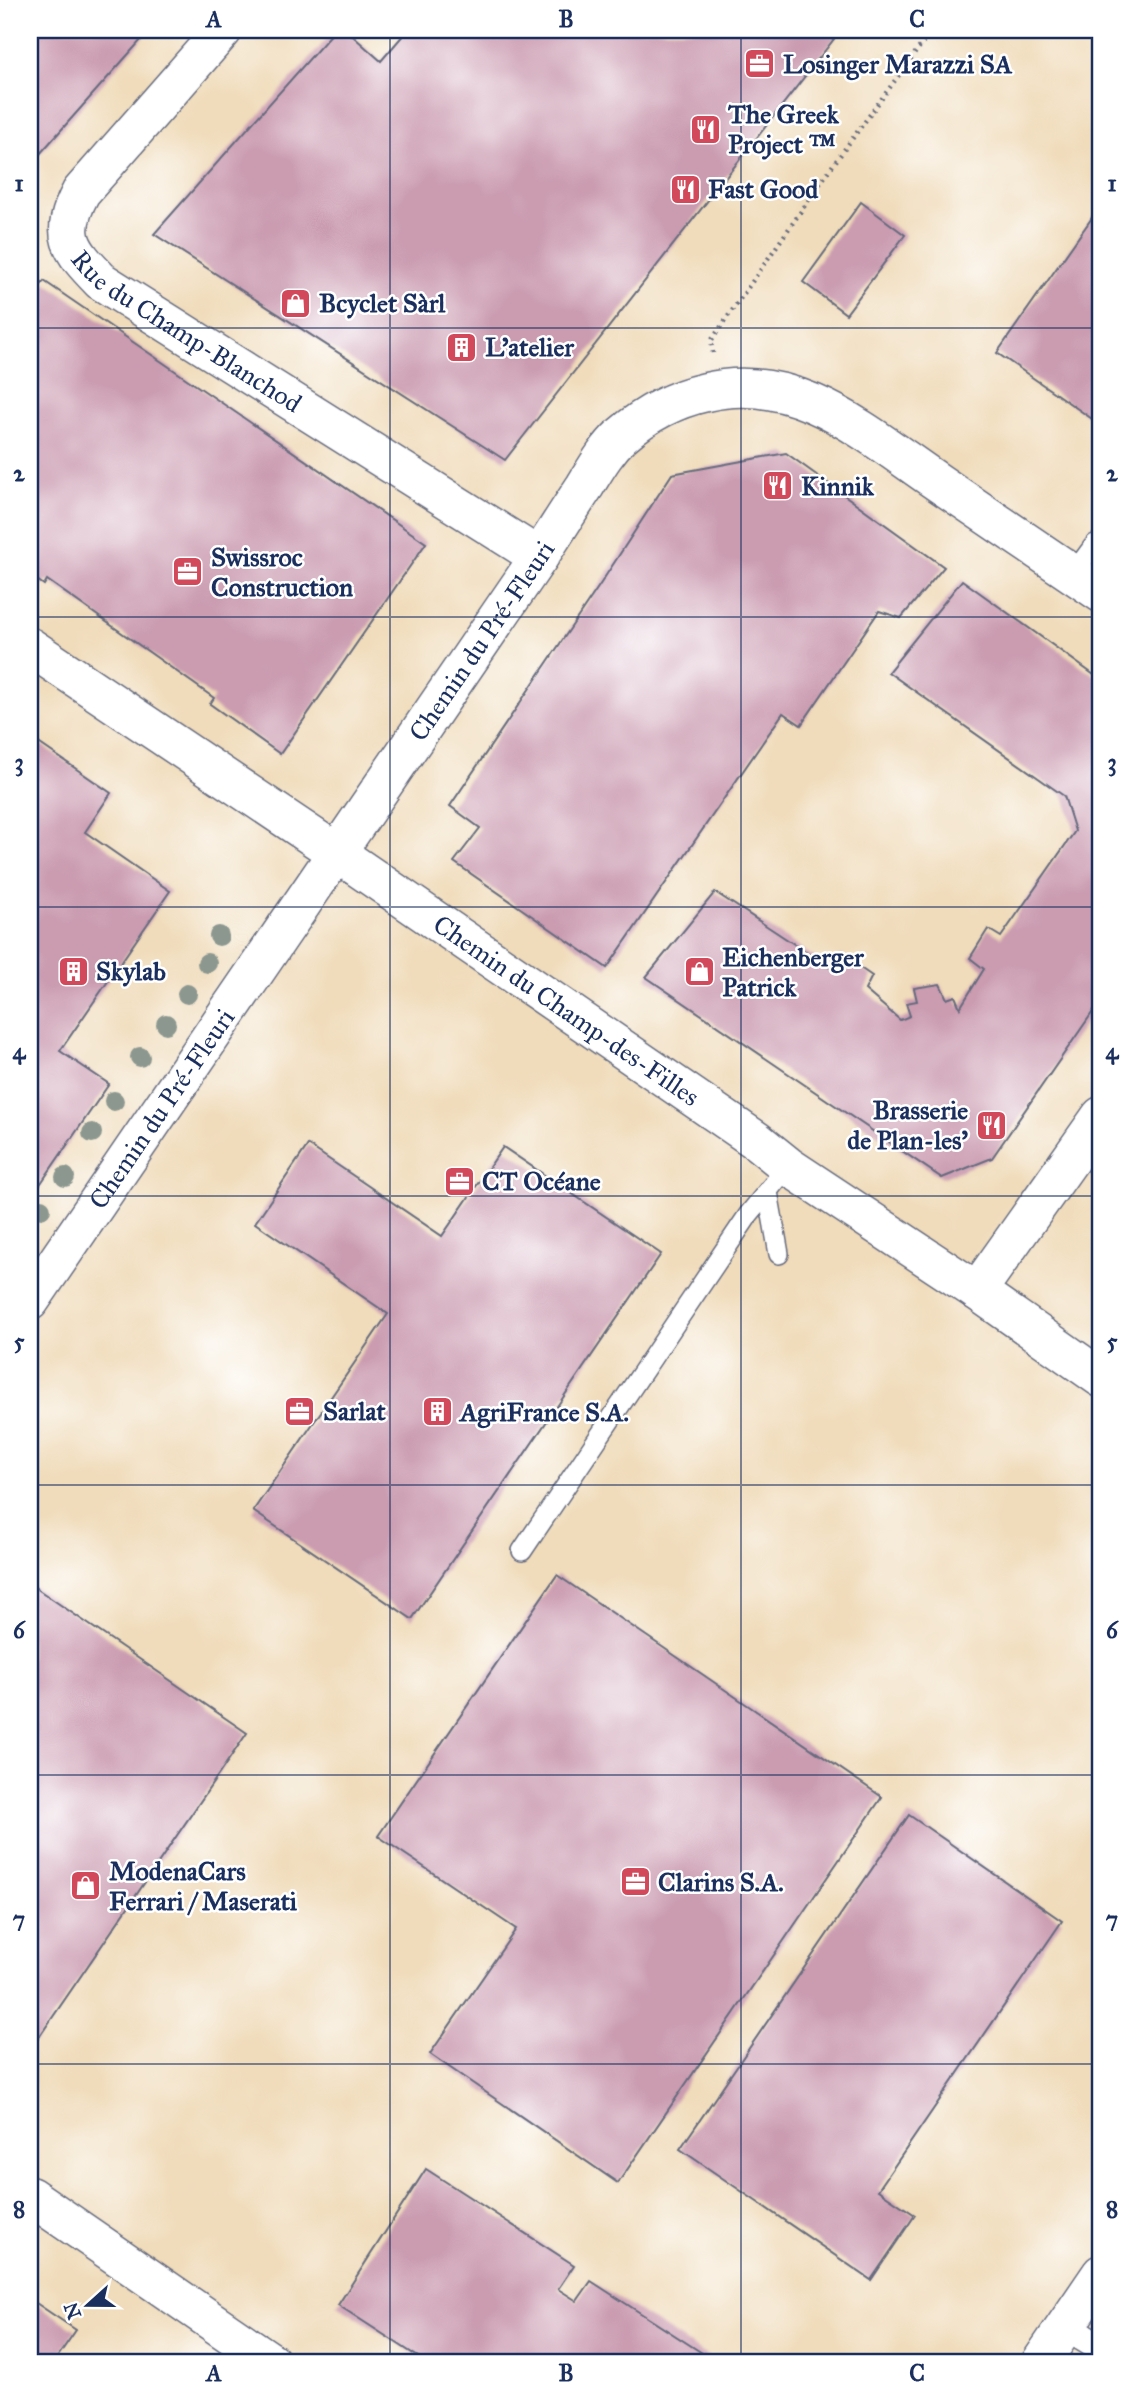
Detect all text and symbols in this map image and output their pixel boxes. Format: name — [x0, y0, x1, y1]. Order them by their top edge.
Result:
text: A — [204, 5, 222, 33]
text: B — [558, 5, 574, 33]
text: C — [909, 5, 925, 33]
office icon: Losinger Marazzi SA — [743, 47, 777, 81]
place label: Losinger Marazzi SA — [783, 48, 1013, 81]
place label: The Greek Project ™ — [727, 98, 840, 160]
restaurant icon: The Greek Project ™ — [688, 112, 722, 146]
text: 1 — [14, 169, 24, 197]
text: 1 — [1107, 169, 1117, 197]
restaurant icon: Fast Good — [668, 172, 702, 206]
place label: Fast Good — [708, 173, 819, 205]
street label: Rue du Champ-Blanchod — [64, 244, 308, 419]
shop icon: Bcyclet Sàrl — [279, 286, 313, 320]
place label: Bcyclet Sàrl — [319, 287, 446, 319]
building icon: L'atelier — [445, 330, 479, 364]
place label: L'atelier — [485, 331, 575, 363]
text: 2 — [13, 459, 25, 487]
text: 2 — [1106, 459, 1118, 487]
restaurant icon: Kinnik — [761, 469, 795, 503]
place label: Kinnik — [801, 470, 875, 502]
street label: Chemin du Pré-Fleuri — [402, 535, 561, 747]
place label: Swissroc Construction — [211, 541, 353, 603]
office icon: Swissroc Construction — [171, 555, 205, 589]
text: 3 — [14, 748, 24, 777]
text: 3 — [1107, 748, 1117, 777]
street label: Chemin du Champ-des-Filles — [427, 908, 706, 1113]
place label: Eichenberger Patrick — [722, 941, 865, 1003]
building icon: Skylab — [56, 954, 90, 988]
place label: Skylab — [96, 955, 166, 987]
shop icon: Eichenberger Patrick — [682, 955, 716, 989]
street label: Chemin du Pré-Fleuri — [82, 1002, 241, 1215]
text: 4 — [13, 1037, 27, 1065]
text: 4 — [1106, 1037, 1120, 1065]
place label: Brasserie de Plan-les’ — [847, 1094, 969, 1156]
restaurant icon: Brasserie de Plan-les’ — [974, 1108, 1008, 1142]
office icon: CT Océane — [442, 1164, 476, 1198]
place label: CT Océane — [482, 1165, 601, 1197]
text: 5 — [14, 1327, 25, 1355]
text: 5 — [1107, 1327, 1118, 1355]
office icon: Sarlat — [283, 1394, 317, 1428]
place label: Sarlat — [323, 1395, 387, 1427]
building icon: AgriFrance S.A. — [420, 1395, 454, 1429]
place label: AgriFrance S.A. — [458, 1396, 629, 1429]
text: 6 — [13, 1616, 26, 1644]
text: 6 — [1106, 1616, 1119, 1644]
place label: ModenaCars Ferrari / Maserati — [109, 1855, 298, 1917]
office icon: Clarins S.A. — [618, 1865, 652, 1899]
place label: Clarins S.A. — [658, 1866, 784, 1898]
shop icon: ModenaCars Ferrari / Maserati — [69, 1869, 103, 1903]
text: 7 — [13, 1905, 25, 1933]
text: 7 — [1106, 1905, 1118, 1933]
text: 8 — [13, 2195, 25, 2223]
text: 8 — [1106, 2195, 1118, 2223]
north arrow — [52, 2270, 122, 2340]
text: N — [59, 2299, 86, 2323]
text: A — [204, 2359, 222, 2387]
text: B — [558, 2359, 574, 2387]
text: C — [909, 2359, 925, 2387]

